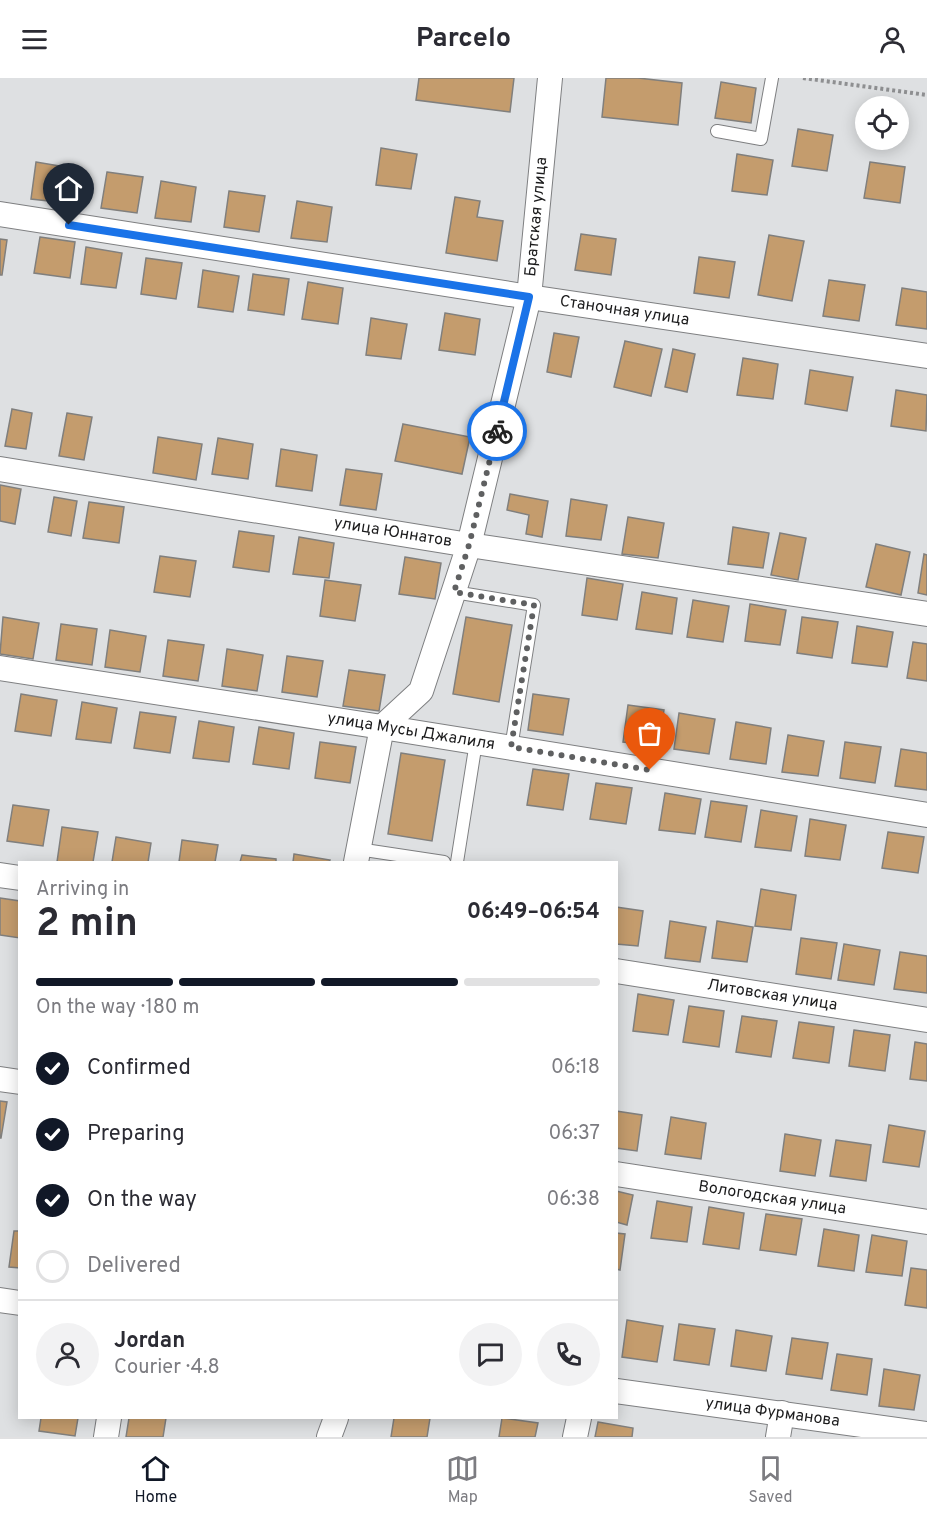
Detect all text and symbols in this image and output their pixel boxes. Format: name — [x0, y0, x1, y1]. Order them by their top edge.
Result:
text: Parcelo — [416, 22, 511, 56]
icon: menu — [18, 23, 51, 56]
icon: person — [876, 23, 909, 56]
map controls — [855, 96, 909, 150]
button: locate — [855, 96, 909, 150]
street label: Братская улица — [521, 156, 552, 277]
pin — [43, 163, 94, 225]
icon: home — [52, 172, 85, 205]
street label: Станочная улица — [558, 292, 691, 331]
courier — [467, 401, 527, 461]
icon: bike — [481, 415, 514, 448]
street label: улица Юннатов — [332, 513, 454, 552]
pin — [624, 708, 675, 770]
street label: улица Мусы Джалиля — [326, 709, 496, 755]
icon: bag — [633, 717, 666, 750]
text: Arriving in — [36, 877, 129, 903]
text: 06:49–06:54 — [467, 899, 600, 926]
text: 2 min — [36, 901, 138, 950]
street label: Литовская улица — [705, 975, 839, 1016]
text: On the way · 180 m — [36, 995, 199, 1021]
icon: check — [36, 1052, 69, 1085]
text: Confirmed — [87, 1055, 191, 1082]
text: 06:18 — [551, 1055, 600, 1081]
icon: check — [36, 1118, 69, 1151]
text: Preparing — [87, 1121, 185, 1148]
text: 06:37 — [548, 1121, 600, 1147]
street label: Вологодская улица — [697, 1177, 848, 1219]
icon: check — [36, 1184, 69, 1217]
text: On the way — [87, 1187, 197, 1214]
text: 06:38 — [546, 1187, 600, 1213]
text: Delivered — [87, 1253, 181, 1280]
button: person — [36, 1323, 99, 1386]
button: chat — [459, 1323, 522, 1386]
button: phone — [537, 1323, 600, 1386]
text: Jordan — [114, 1328, 185, 1355]
text: Courier · 4.8 — [114, 1355, 220, 1381]
street label: улица Фурманова — [704, 1393, 841, 1432]
tab: Home — [135, 1452, 177, 1508]
tab: Map — [446, 1452, 479, 1508]
tab: Saved — [748, 1452, 792, 1508]

